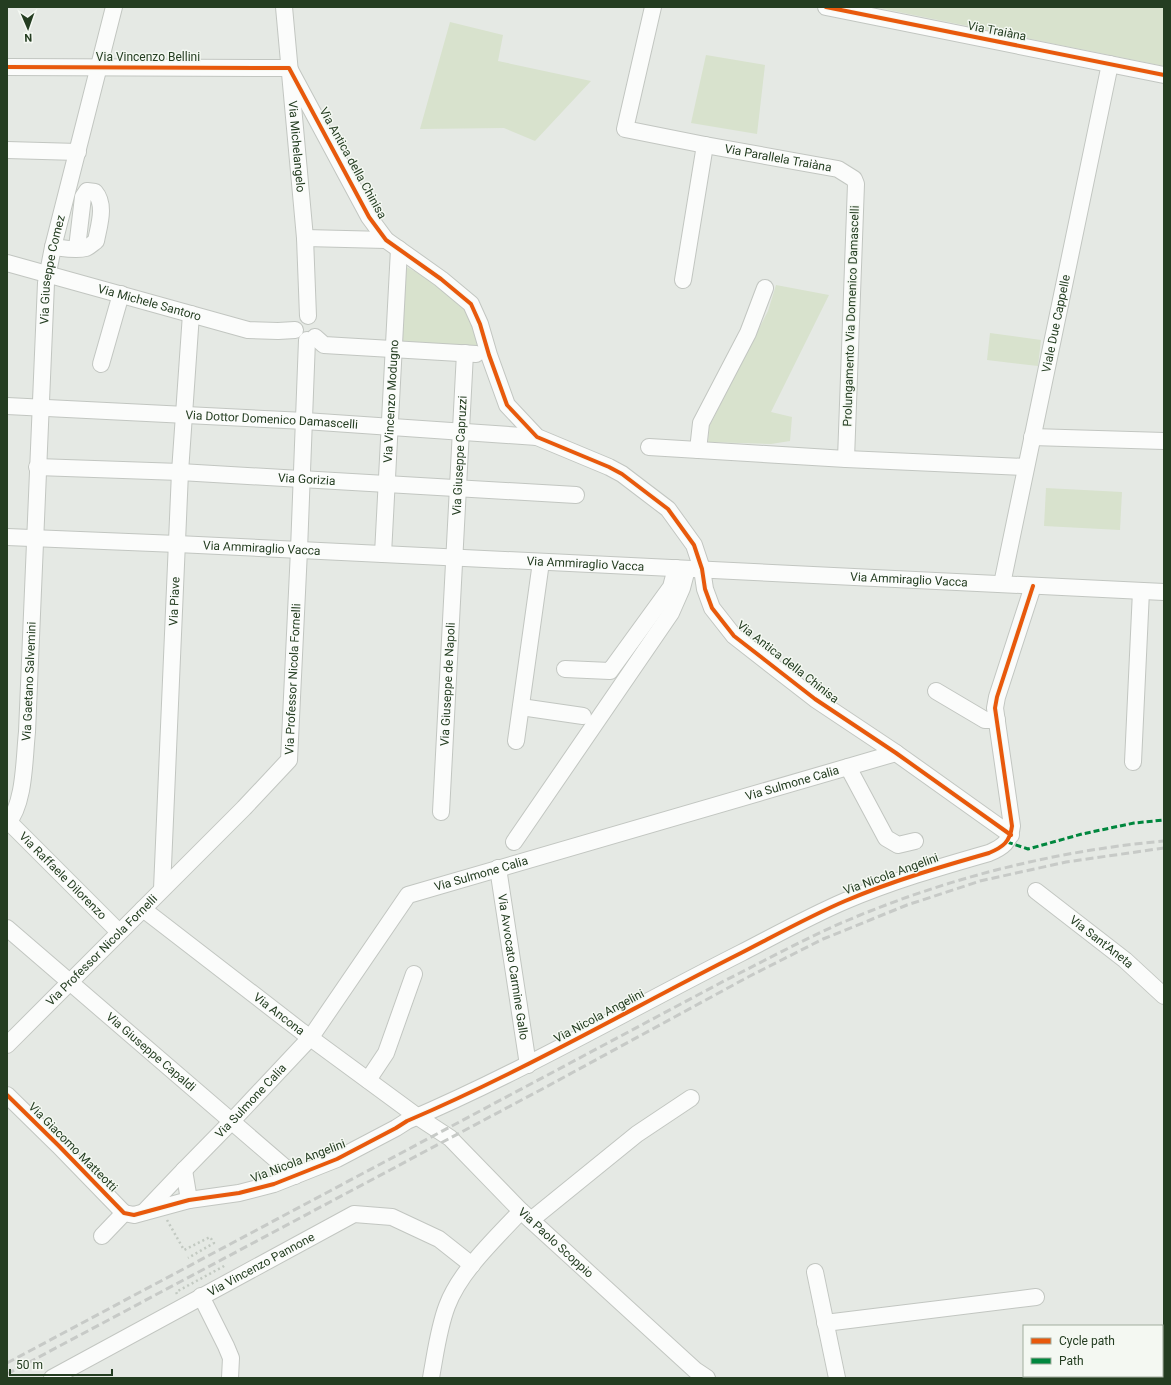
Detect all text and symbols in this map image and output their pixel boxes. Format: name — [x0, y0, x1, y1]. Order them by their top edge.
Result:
north arrow — [8, 8, 48, 48]
street label: Via Traiàna — [966, 18, 1028, 44]
text: N — [24, 31, 32, 44]
street label: Via Vincenzo Bellini — [96, 50, 200, 64]
street label: Via Michelangelo — [286, 100, 308, 193]
street label: Via Antica della Chinisa — [317, 105, 389, 221]
street label: Via Parallela Traiàna — [723, 142, 833, 175]
street label: Prolungamento Via Domenico Damascelli — [840, 205, 862, 427]
street label: Via Giuseppe Comez — [37, 213, 68, 325]
street label: Viale Due Cappelle — [1039, 273, 1073, 374]
street label: Via Michele Santoro — [96, 282, 203, 324]
street label: Via Vincenzo Modugno — [381, 339, 401, 463]
street label: Via Giuseppe Capruzzi — [450, 395, 470, 516]
street label: Via Dottor Domenico Damascelli — [185, 408, 358, 432]
street label: Via Gorizia — [278, 471, 336, 488]
street label: Via Ammiraglio Vacca — [203, 538, 321, 558]
street label: Via Ammiraglio Vacca — [526, 554, 644, 574]
street label: Via Ammiraglio Vacca — [850, 570, 968, 589]
street label: Via Piave — [166, 576, 182, 626]
street label: Via Professor Nicola Fornelli — [282, 603, 303, 755]
street label: Via Antica della Chinisa — [734, 618, 842, 706]
street label: Via Gaetano Salvemini — [19, 621, 39, 742]
street label: Via Giuseppe de Napoli — [437, 622, 458, 746]
street label: Via Sulmone Calia — [744, 763, 841, 803]
street label: Via Raffaele Dilorenzo — [16, 829, 110, 923]
street label: Via Nicola Angelini — [842, 850, 940, 898]
street label: Via Sulmone Calia — [433, 853, 530, 894]
street label: Via Professor Nicola Fornelli — [43, 892, 160, 1009]
street label: Via Avvocato Carmine Gallo — [495, 893, 531, 1041]
street label: Via Sant'Aneta — [1067, 913, 1136, 971]
street label: Via Nicola Angelini — [552, 986, 647, 1046]
street label: Via Ancona — [251, 990, 307, 1038]
street label: Via Giuseppe Capaldi — [103, 1010, 199, 1094]
street label: Via Sulmone Calia — [212, 1061, 289, 1141]
street label: Via Giacomo Matteotti — [26, 1100, 120, 1194]
street label: Via Nicola Angelini — [249, 1137, 347, 1185]
street label: Via Paolo Scoppio — [515, 1205, 596, 1281]
street label: Via Vincenzo Pannone — [205, 1230, 317, 1299]
legend — [1023, 1325, 1163, 1377]
text: Cycle path — [1059, 1334, 1115, 1348]
scale bar — [10, 1351, 112, 1377]
text: Path — [1059, 1354, 1084, 1368]
text: 50 m — [16, 1358, 43, 1372]

